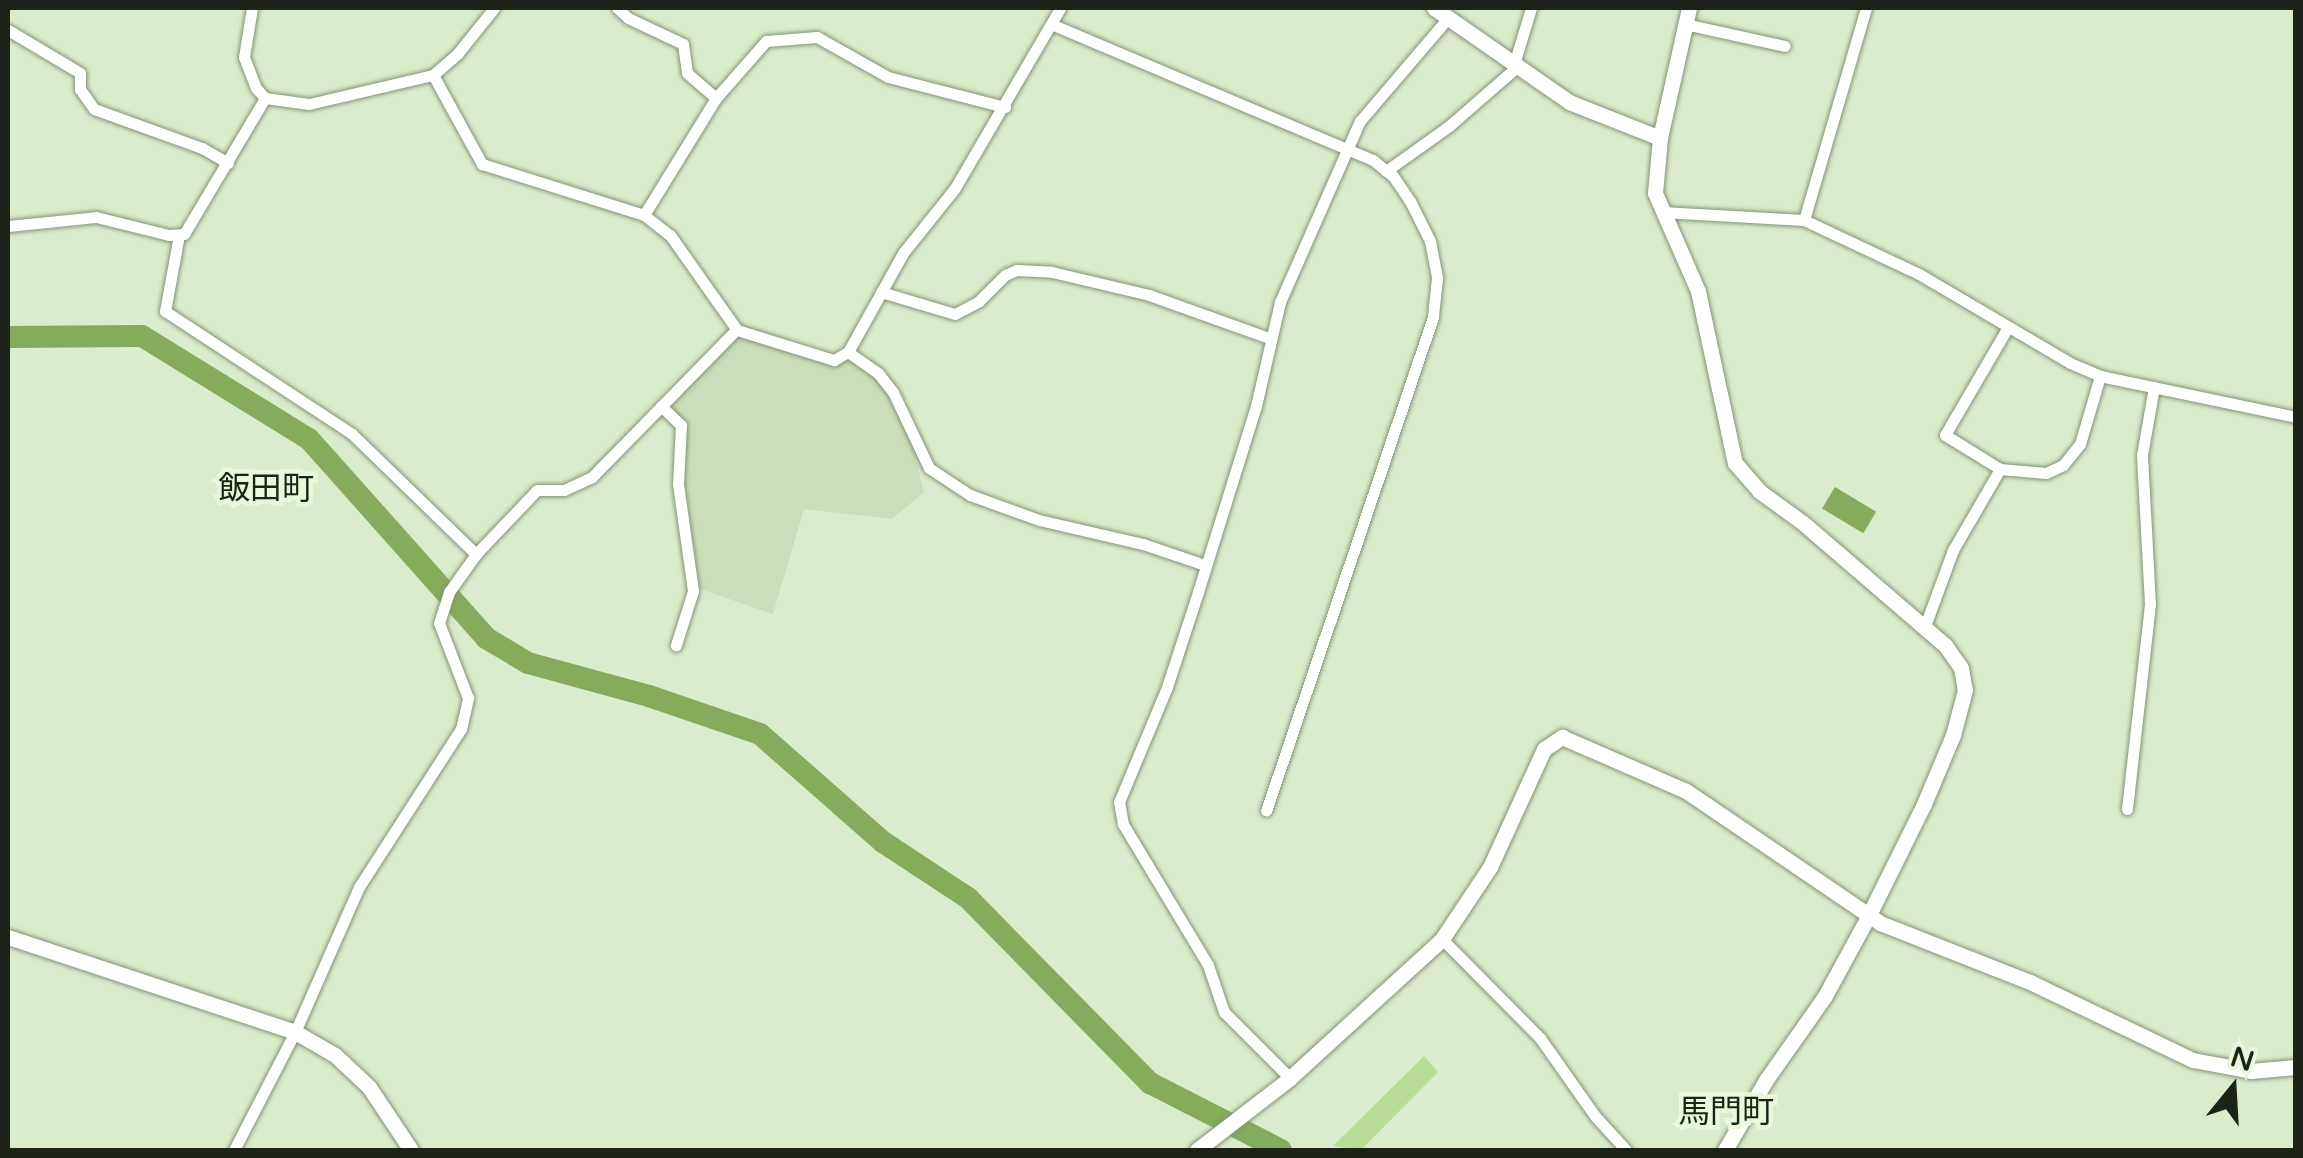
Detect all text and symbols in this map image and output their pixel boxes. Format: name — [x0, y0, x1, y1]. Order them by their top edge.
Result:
district label: 飯田町 — [218, 470, 314, 508]
north arrow — [2183, 1038, 2283, 1138]
text: N — [2226, 1040, 2258, 1079]
district label: 馬門町 — [1678, 1093, 1774, 1131]

